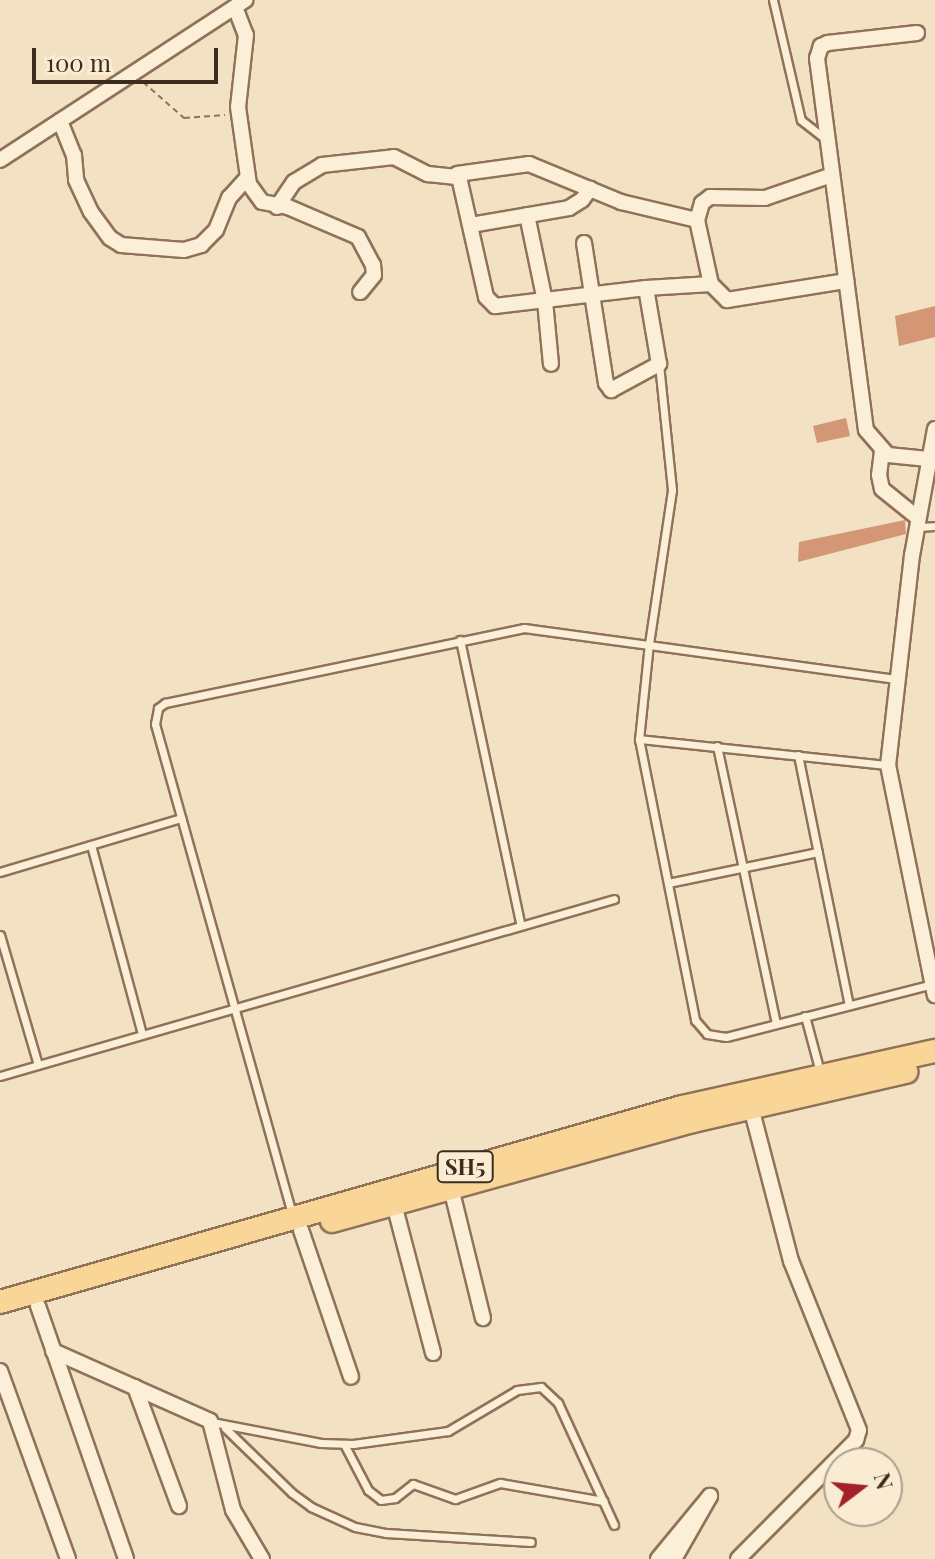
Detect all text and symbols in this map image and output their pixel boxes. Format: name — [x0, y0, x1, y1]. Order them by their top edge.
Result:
scale bar — [36, 32, 222, 82]
text: 100 m — [46, 46, 111, 78]
road number: SH5 — [435, 1149, 495, 1185]
north arrow — [823, 1447, 903, 1527]
text: N — [868, 1469, 901, 1493]

